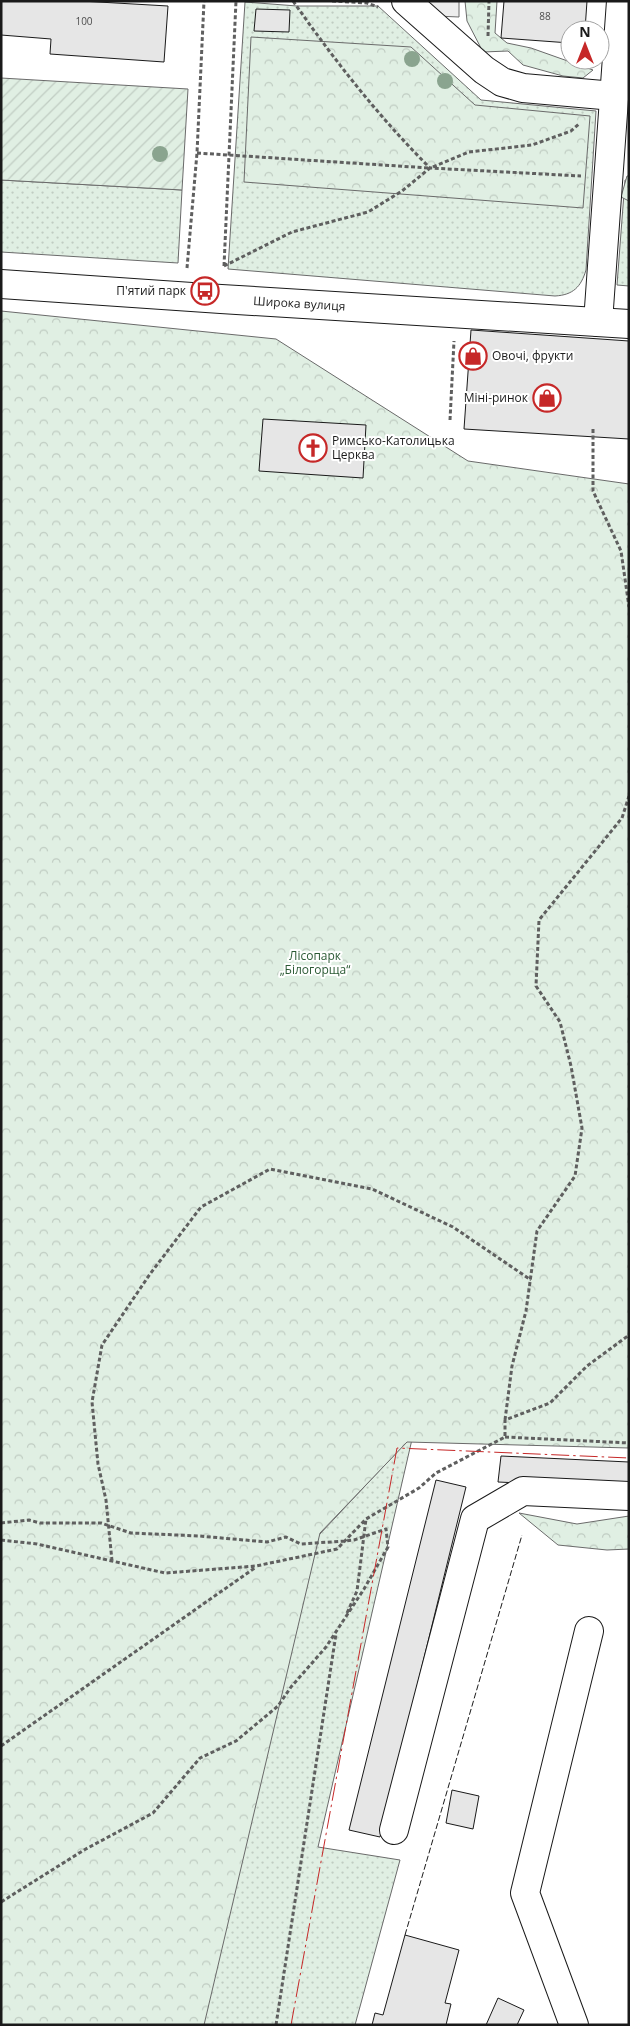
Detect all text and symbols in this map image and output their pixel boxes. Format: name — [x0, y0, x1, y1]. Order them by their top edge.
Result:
house number: 88 — [539, 9, 551, 23]
house number: 100 — [75, 14, 93, 28]
north arrow — [560, 20, 610, 70]
text: N — [579, 22, 591, 41]
bus stop icon: П'ятий парк — [190, 276, 220, 306]
place label: П'ятий парк — [116, 282, 187, 299]
street label: Широка вулиця — [253, 292, 346, 315]
shop icon: Овочі, фрукти — [458, 341, 488, 371]
place label: Овочі, фрукти — [492, 347, 573, 364]
shop icon: Міні-ринок — [532, 383, 562, 413]
place label: Міні-ринок — [464, 389, 529, 406]
place label: Римсько-Католицька Церква — [332, 432, 455, 463]
church icon: Римсько-Католицька Церква — [298, 433, 328, 463]
park label: Лісопарк „Білогорща“ — [280, 947, 351, 978]

